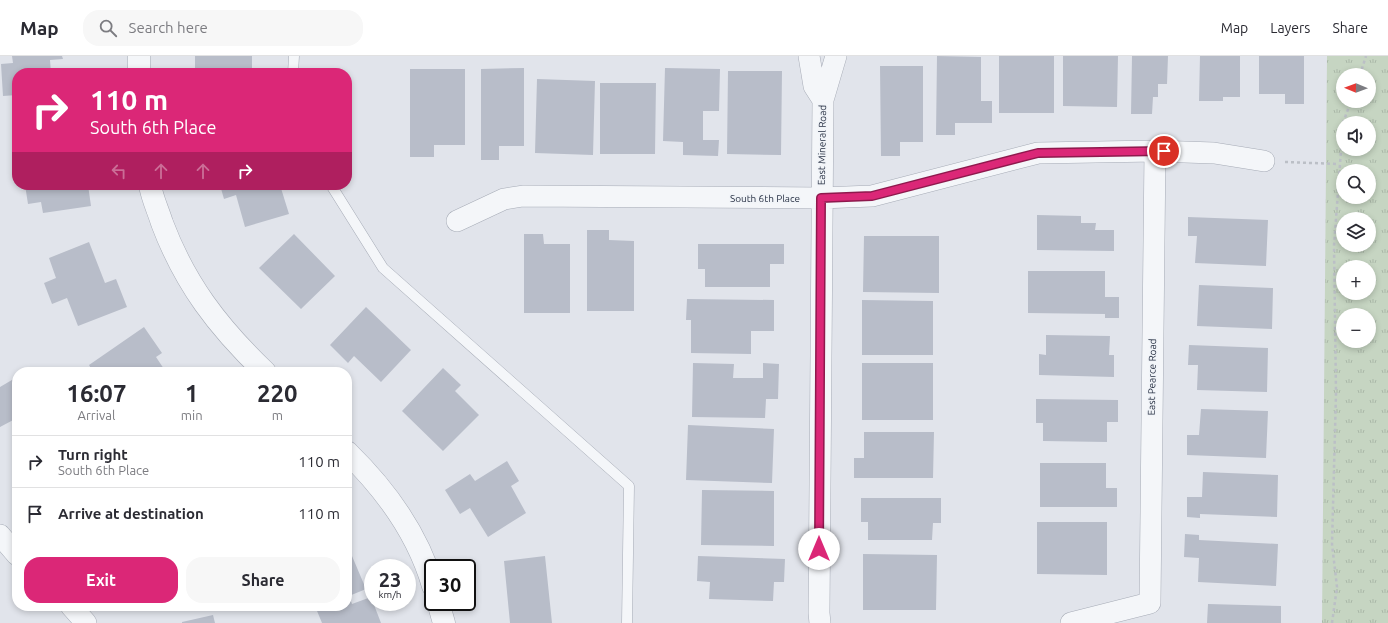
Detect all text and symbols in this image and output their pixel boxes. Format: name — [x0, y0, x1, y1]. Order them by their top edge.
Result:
search box — [83, 10, 363, 46]
text: Map — [20, 17, 59, 39]
icon: search — [97, 17, 119, 39]
text: Search here — [129, 19, 208, 36]
text: Map — [1221, 20, 1248, 36]
text: Layers — [1270, 20, 1310, 36]
text: Share — [1332, 20, 1368, 36]
north arrow — [1336, 68, 1376, 108]
map controls — [1336, 68, 1376, 348]
icon: right — [24, 84, 76, 136]
text: 110 m — [90, 84, 168, 115]
street label: East Mineral Road — [816, 104, 828, 185]
button: sound — [1336, 116, 1376, 156]
text: South 6th Place — [90, 117, 216, 137]
pin — [1147, 134, 1181, 168]
icon: arrive — [1153, 140, 1175, 162]
icon: left — [108, 160, 130, 182]
icon: ahead — [150, 160, 172, 182]
icon: ahead — [192, 160, 214, 182]
icon: right — [234, 160, 256, 182]
button: search — [1336, 164, 1376, 204]
street label: South 6th Place — [730, 193, 800, 204]
button: layers — [1336, 212, 1376, 252]
button: + — [1336, 260, 1376, 300]
button: − — [1336, 308, 1376, 348]
street label: East Pearce Road — [1146, 338, 1158, 416]
text: 16:07 — [66, 380, 126, 407]
text: 1 — [185, 380, 198, 407]
text: 220 — [257, 380, 298, 407]
text: Arrival — [77, 408, 115, 422]
text: min — [181, 408, 203, 422]
text: m — [272, 408, 283, 422]
text: Turn right — [58, 446, 128, 463]
icon: right — [24, 451, 46, 473]
text: 110 m — [298, 453, 340, 470]
text: South 6th Place — [58, 463, 149, 477]
icon: arrive — [24, 503, 46, 525]
text: Arrive at destination — [58, 505, 204, 522]
text: 110 m — [298, 505, 340, 522]
position arrow — [798, 528, 840, 570]
button: Exit — [24, 557, 178, 603]
button: Share — [186, 557, 340, 603]
speed limit sign: 30 — [424, 559, 476, 611]
text: 23 — [379, 568, 401, 591]
text: km/h — [378, 589, 402, 600]

